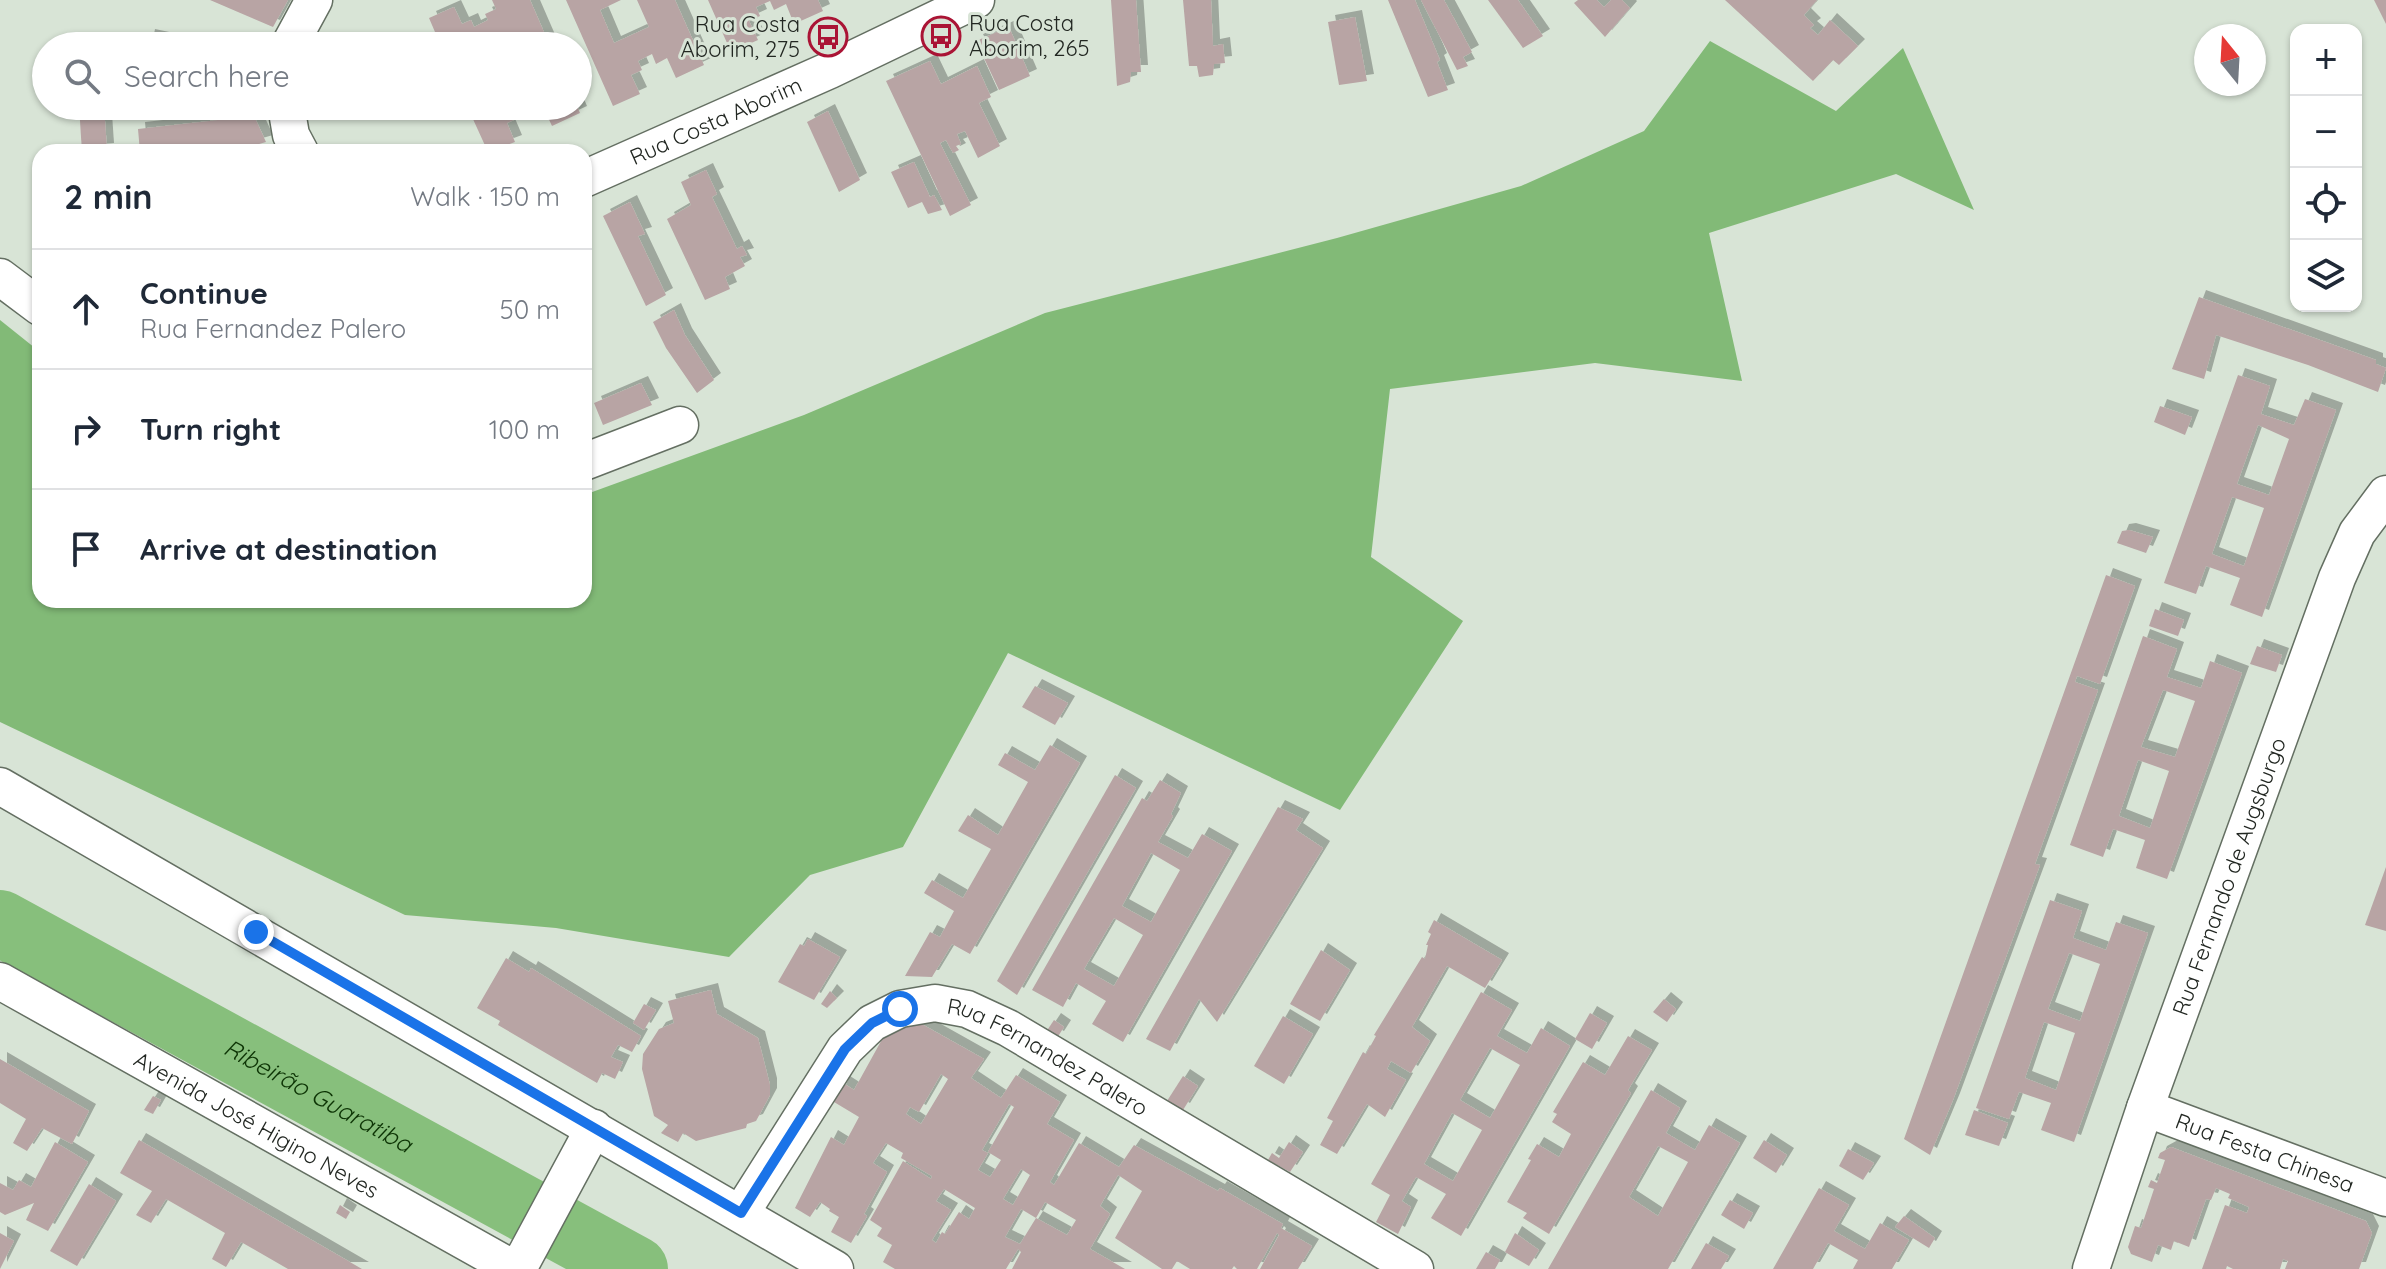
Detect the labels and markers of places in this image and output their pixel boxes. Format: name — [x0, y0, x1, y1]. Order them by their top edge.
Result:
place label: Rua Costa Aborim, 265 — [969, 9, 1089, 62]
place label: Rua Costa Aborim, 275 — [681, 10, 800, 63]
bus stop icon: Rua Costa Aborim, 265 — [920, 15, 962, 57]
bus stop icon: Rua Costa Aborim, 275 — [807, 16, 849, 58]

